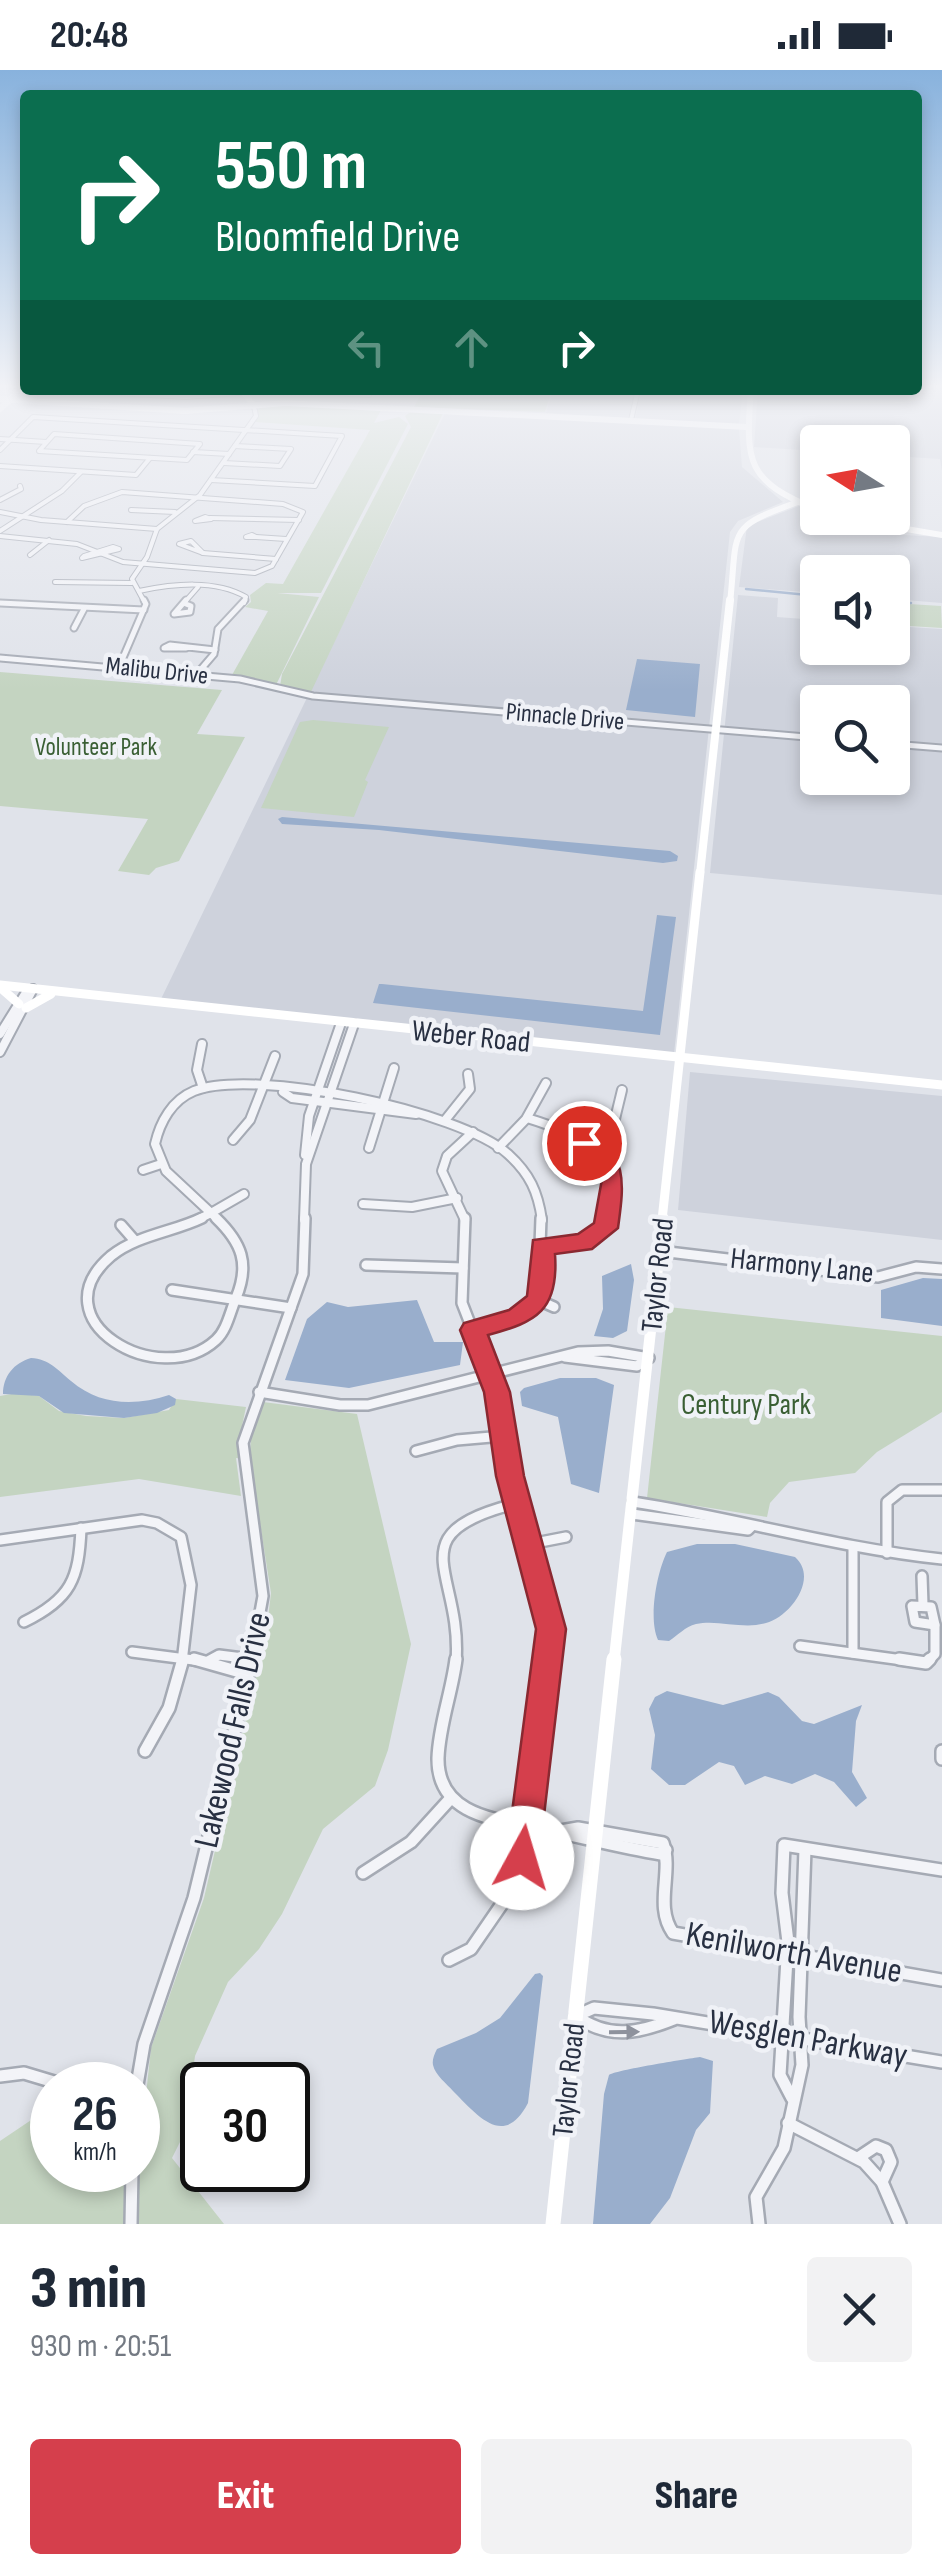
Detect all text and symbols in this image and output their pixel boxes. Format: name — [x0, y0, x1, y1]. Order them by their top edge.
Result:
text: 20:48 — [50, 13, 128, 58]
text: 550 m — [215, 125, 367, 209]
icon: right — [50, 130, 180, 260]
text: Bloomfield Drive — [215, 210, 460, 265]
icon: left — [339, 320, 394, 375]
icon: ahead — [444, 320, 499, 375]
icon: right — [549, 320, 604, 375]
north arrow — [800, 425, 910, 535]
map controls — [800, 425, 910, 795]
button: sound — [800, 555, 910, 665]
street label: Malibu Drive — [104, 650, 210, 692]
button: search — [800, 685, 910, 795]
street label: Pinnacle Drive — [505, 696, 625, 738]
park label: Volunteer Park — [35, 732, 157, 763]
street label: Weber Road — [410, 1013, 532, 1061]
pin — [542, 1101, 627, 1186]
icon: arrive — [557, 1116, 612, 1171]
street label: Taylor Road — [634, 1216, 682, 1334]
street label: Harmony Lane — [729, 1241, 875, 1291]
park label: Century Park — [681, 1387, 812, 1423]
street label: Lakewood Falls Drive — [185, 1608, 281, 1852]
position arrow — [470, 1806, 574, 1910]
street label: Kenilworth Avenue — [683, 1913, 905, 1993]
street label: Wesglen Parkway — [705, 2000, 911, 2078]
street label: Taylor Road — [545, 2021, 593, 2139]
one-way arrow — [608, 2024, 640, 2040]
speed limit sign: 30 — [180, 2062, 310, 2192]
text: 26 — [72, 2085, 118, 2145]
text: km/h — [73, 2137, 117, 2168]
text: 3 min — [30, 2253, 147, 2325]
button: close — [807, 2257, 912, 2362]
text: 930 m · 20:51 — [30, 2327, 171, 2366]
button: Exit — [30, 2439, 461, 2554]
button: Share — [481, 2439, 912, 2554]

